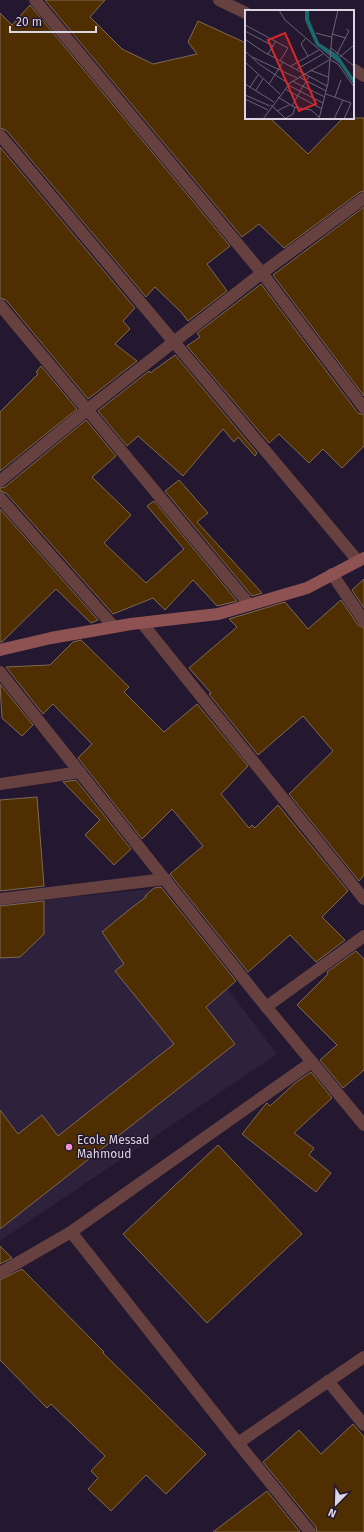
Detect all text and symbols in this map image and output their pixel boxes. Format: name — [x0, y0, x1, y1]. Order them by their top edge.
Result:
scale bar — [10, 8, 96, 34]
inset map — [245, 10, 354, 119]
text: 20 m — [16, 15, 42, 29]
place label: Ecole Messad Mahmoud — [77, 1133, 149, 1161]
marker: Ecole Messad Mahmoud — [64, 1142, 74, 1152]
north arrow — [316, 1484, 356, 1524]
text: N — [326, 1505, 338, 1520]

